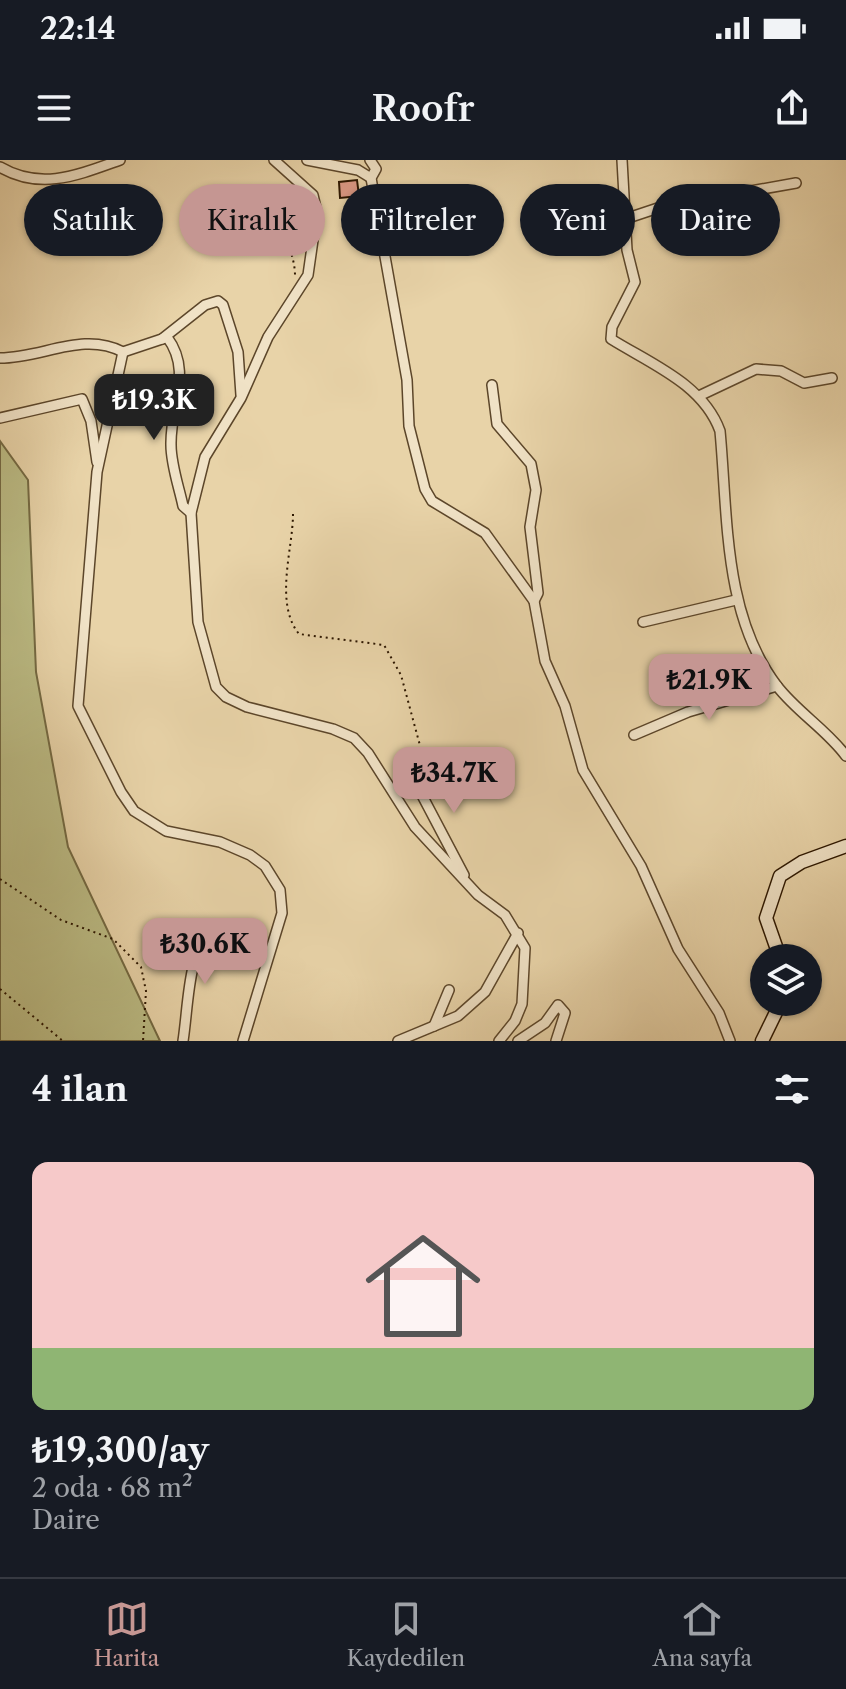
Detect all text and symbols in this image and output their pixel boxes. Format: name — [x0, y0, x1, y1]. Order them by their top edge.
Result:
text: 22:14 — [40, 10, 116, 47]
icon: menu — [32, 86, 76, 130]
text: Roofr — [371, 86, 475, 130]
icon: share — [770, 86, 814, 130]
chip: Satılık — [24, 184, 163, 256]
chip: Kiralık — [179, 184, 325, 256]
chip: Filtreler — [341, 184, 504, 256]
chip: Yeni — [520, 184, 635, 256]
chip: Daire — [651, 184, 780, 256]
pin: ₺19.3K — [89, 374, 219, 442]
text: ₺19.3K — [112, 384, 196, 416]
pin: ₺21.9K — [644, 654, 774, 722]
text: ₺21.9K — [667, 664, 751, 696]
pin: ₺34.7K — [389, 747, 519, 815]
text: ₺34.7K — [411, 757, 497, 789]
pin: ₺30.6K — [140, 918, 270, 986]
text: ₺30.6K — [160, 928, 250, 960]
map controls — [750, 944, 822, 1016]
button: layers — [750, 944, 822, 1016]
icon: filters — [770, 1067, 814, 1111]
text: 4 ilan — [32, 1068, 128, 1110]
icon: home — [351, 1214, 495, 1358]
text: ₺19,300/ay — [32, 1429, 209, 1471]
text: 2 oda · 68 m² — [32, 1472, 193, 1504]
text: Daire — [32, 1504, 100, 1536]
tab: Harita — [94, 1597, 159, 1672]
tab: Kaydedilen — [347, 1597, 465, 1672]
tab: Ana sayfa — [653, 1597, 752, 1672]

